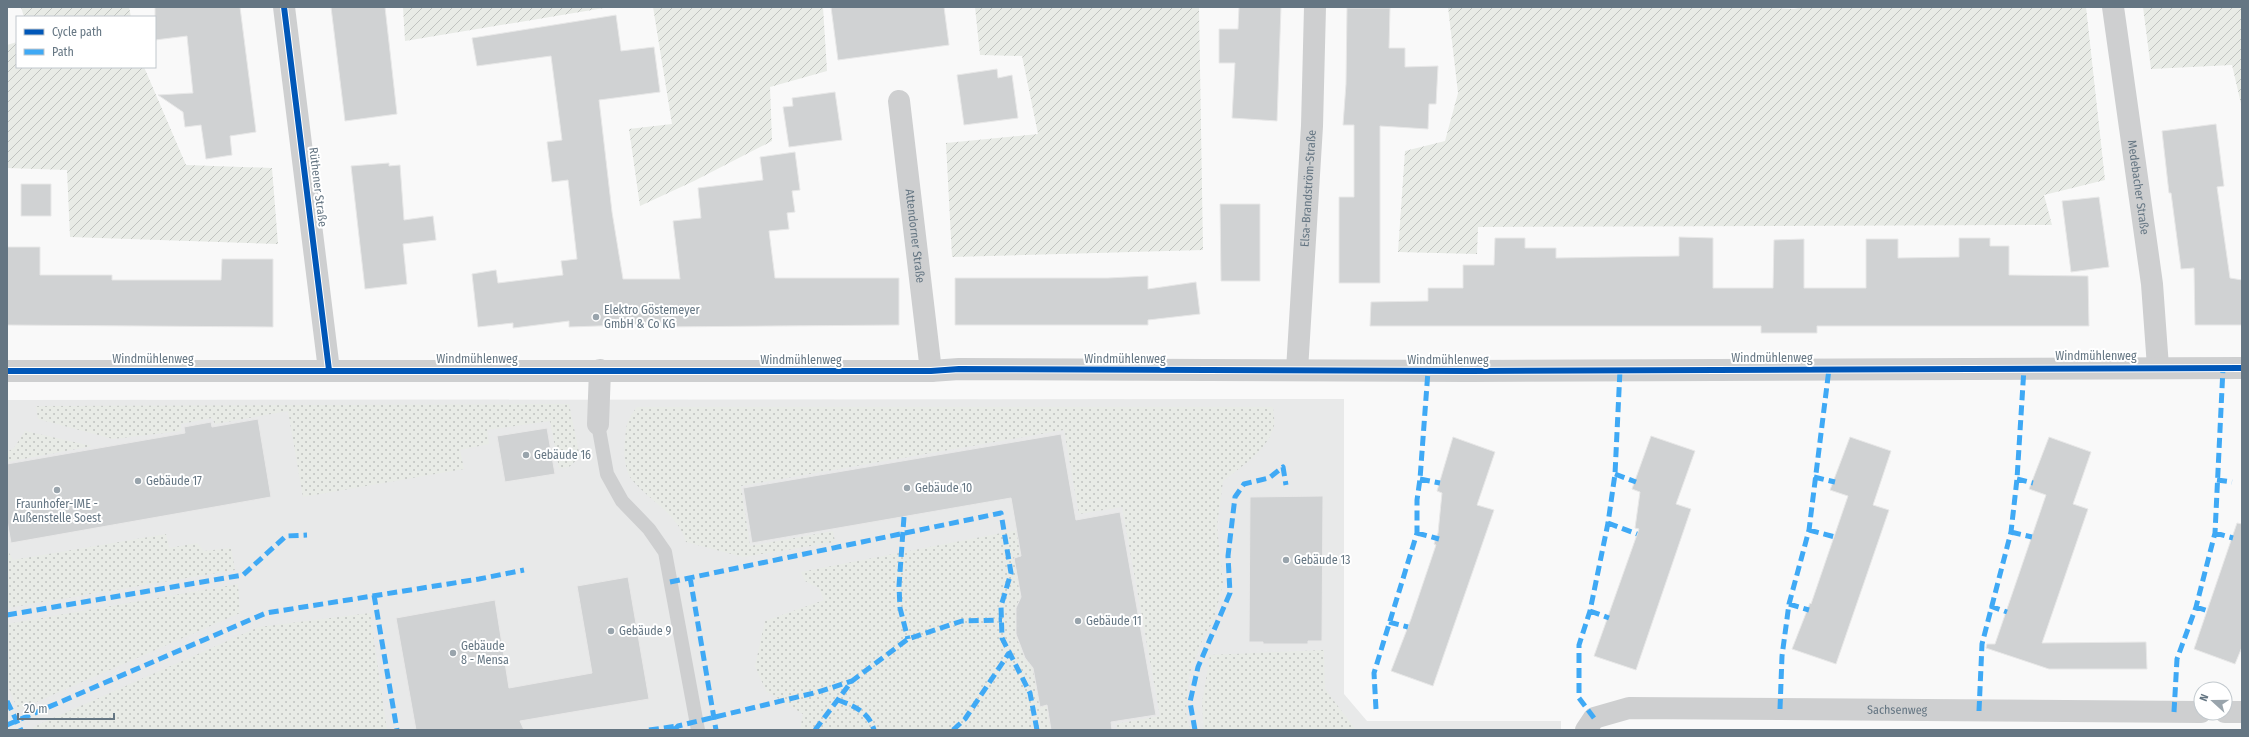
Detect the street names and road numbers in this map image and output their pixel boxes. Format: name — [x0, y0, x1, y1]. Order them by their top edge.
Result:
street label: Elsa-Brandström-Straße — [1298, 129, 1319, 247]
street label: Medebacher Straße — [2125, 139, 2152, 236]
street label: Rüthener Straße — [306, 146, 330, 228]
street label: Attendorner Straße — [902, 188, 928, 284]
street label: Windmühlenweg — [2055, 349, 2137, 363]
street label: Windmühlenweg — [1731, 351, 1813, 365]
street label: Windmühlenweg — [112, 352, 194, 366]
street label: Windmühlenweg — [436, 352, 518, 366]
street label: Windmühlenweg — [1084, 352, 1166, 366]
street label: Windmühlenweg — [760, 353, 842, 367]
street label: Windmühlenweg — [1407, 353, 1489, 367]
street label: Sachsenweg — [1867, 703, 1928, 717]

